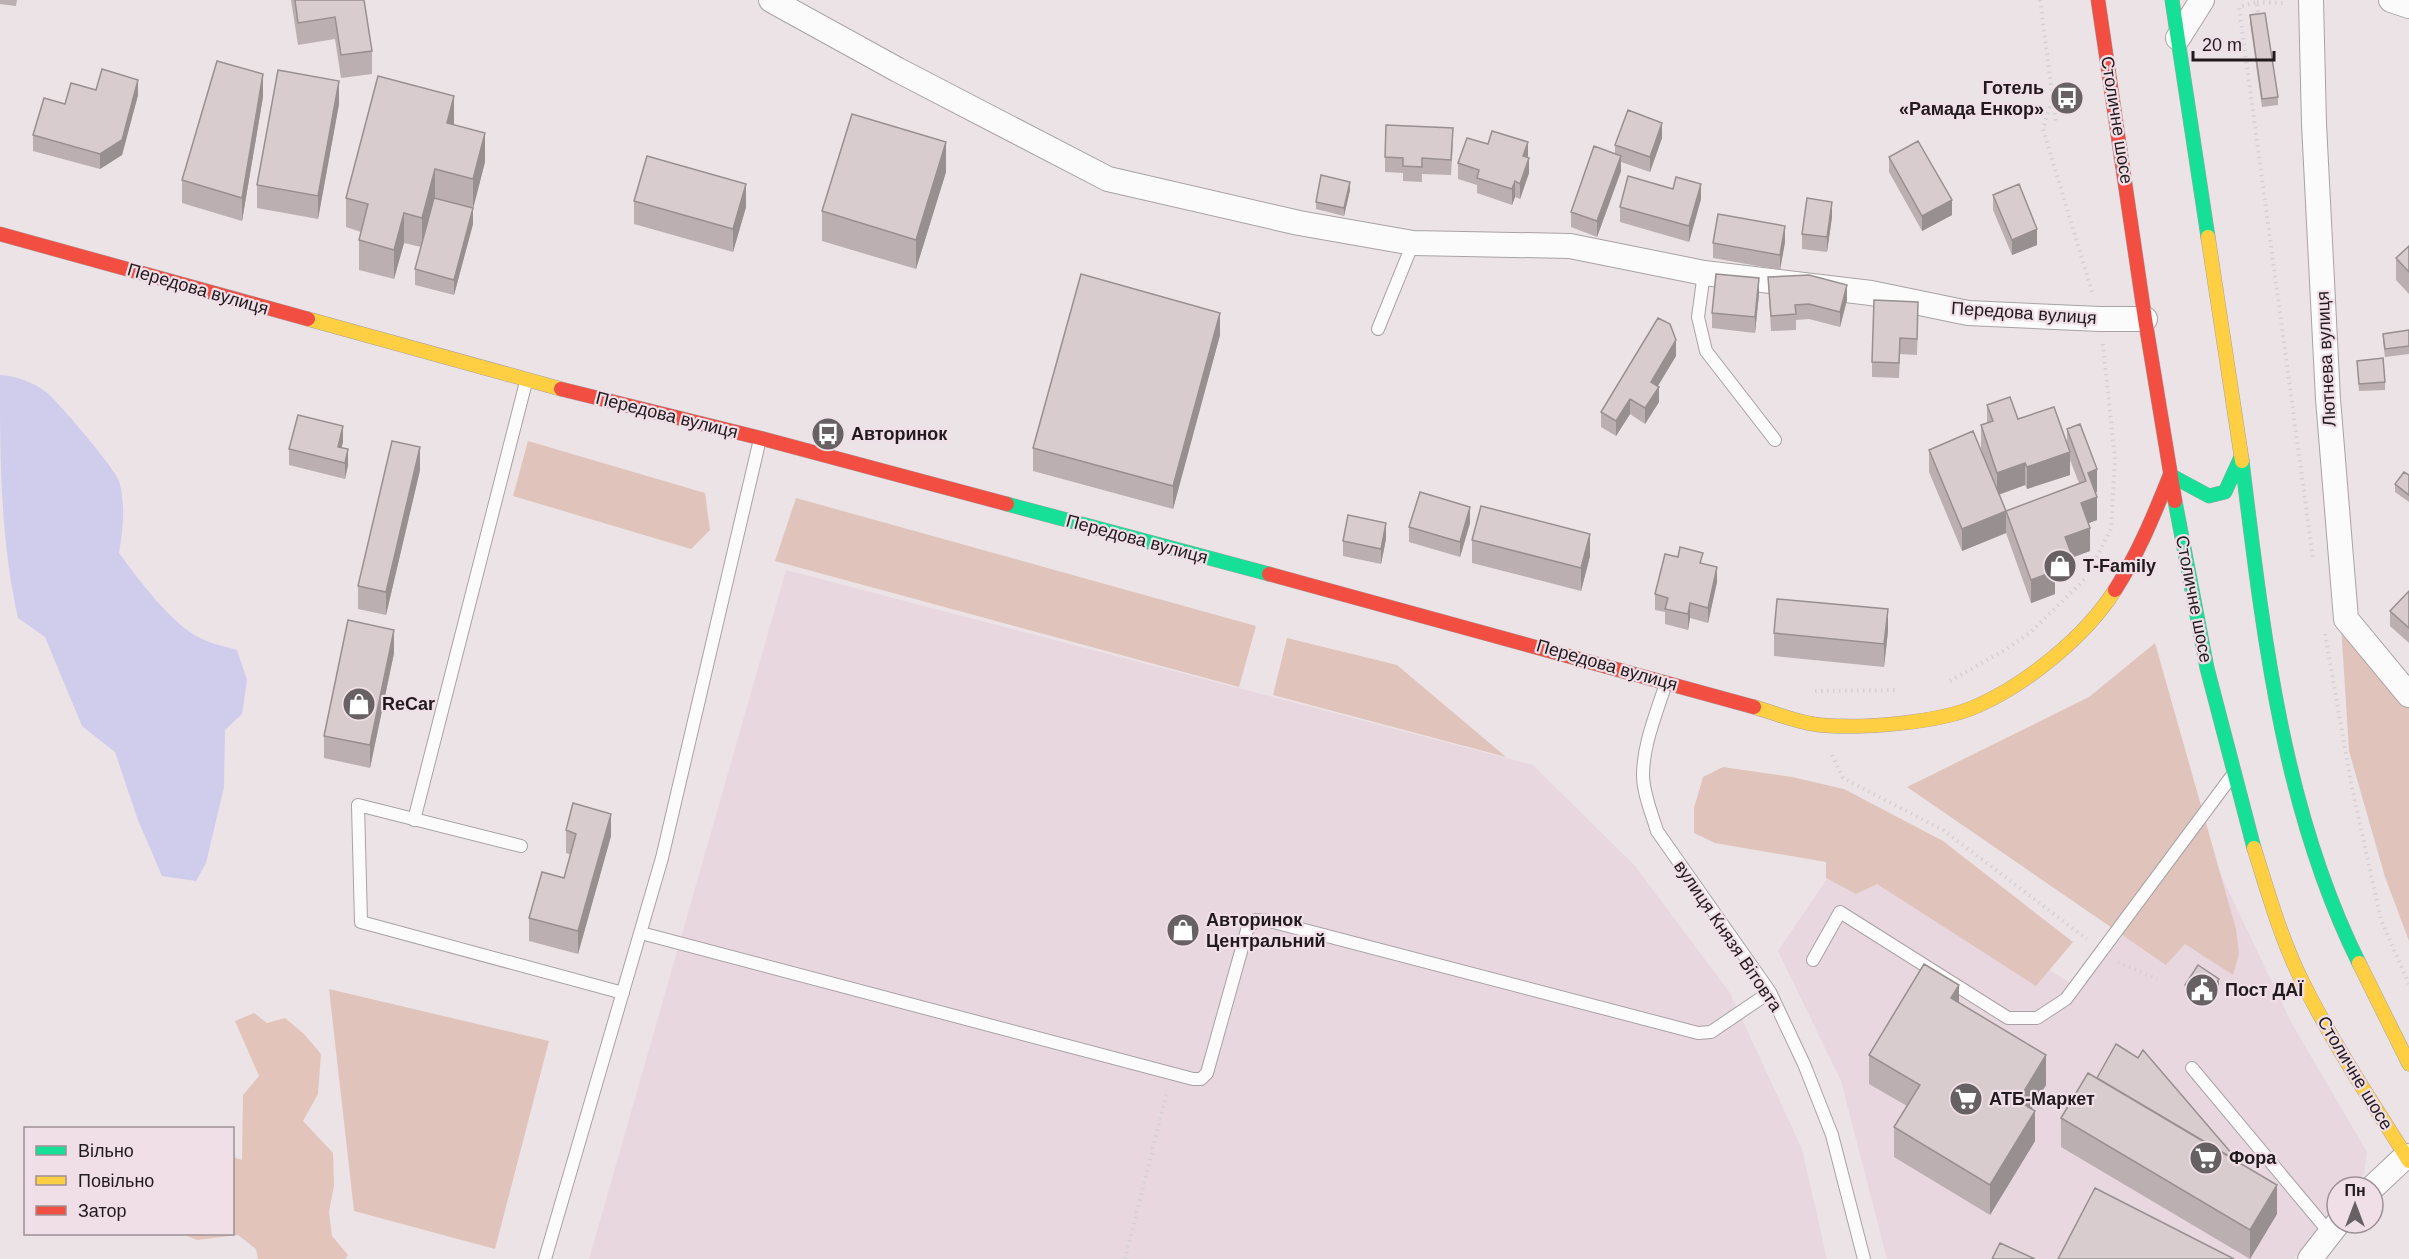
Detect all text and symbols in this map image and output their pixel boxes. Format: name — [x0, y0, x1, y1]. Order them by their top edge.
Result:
scale bar — [2193, 24, 2274, 62]
text: 20 m — [2202, 35, 2242, 55]
street label: Столичне шосе — [2097, 55, 2137, 185]
place label: Готель «Рамада Енкор» — [1899, 78, 2044, 119]
bus stop icon: Готель «Рамада Енкор» — [2049, 80, 2085, 116]
street label: Передова вулиця — [125, 259, 271, 319]
street label: Лютнева вулиця — [2312, 291, 2340, 427]
street label: Передова вулиця — [1951, 298, 2097, 328]
street label: Передова вулиця — [594, 388, 740, 442]
bus stop icon: Авторинок — [810, 416, 846, 452]
place label: Авторинок — [851, 424, 948, 444]
street label: Передова вулиця — [1064, 510, 1210, 568]
street label: Столичне шосе — [2172, 534, 2216, 664]
shop icon: T-Family — [2042, 548, 2078, 584]
place label: T-Family — [2083, 556, 2156, 576]
street label: Передова вулиця — [1534, 635, 1680, 695]
shop icon: ReCar — [341, 686, 377, 722]
place label: ReCar — [382, 694, 435, 714]
street label: вулиця Князя Вітовта — [1670, 857, 1787, 1016]
place label: Авторинок Центральний — [1206, 910, 1326, 951]
shop icon: Авторинок Центральний — [1165, 912, 1201, 948]
public building icon: Пост ДАЇ — [2184, 972, 2220, 1008]
place label: Пост ДАЇ — [2225, 980, 2304, 1000]
street label: Столичне шосе — [2313, 1013, 2397, 1133]
supermarket icon: АТБ-Маркет — [1948, 1081, 1984, 1117]
place label: АТБ-Маркет — [1989, 1089, 2095, 1109]
legend — [24, 1127, 234, 1235]
supermarket icon: Фора — [2188, 1140, 2224, 1176]
text: Вільно — [78, 1141, 134, 1161]
place label: Фора — [2229, 1148, 2277, 1168]
text: Повільно — [78, 1171, 154, 1191]
north arrow — [2325, 1175, 2385, 1235]
text: Пн — [2344, 1182, 2366, 1199]
text: Затор — [78, 1201, 127, 1221]

